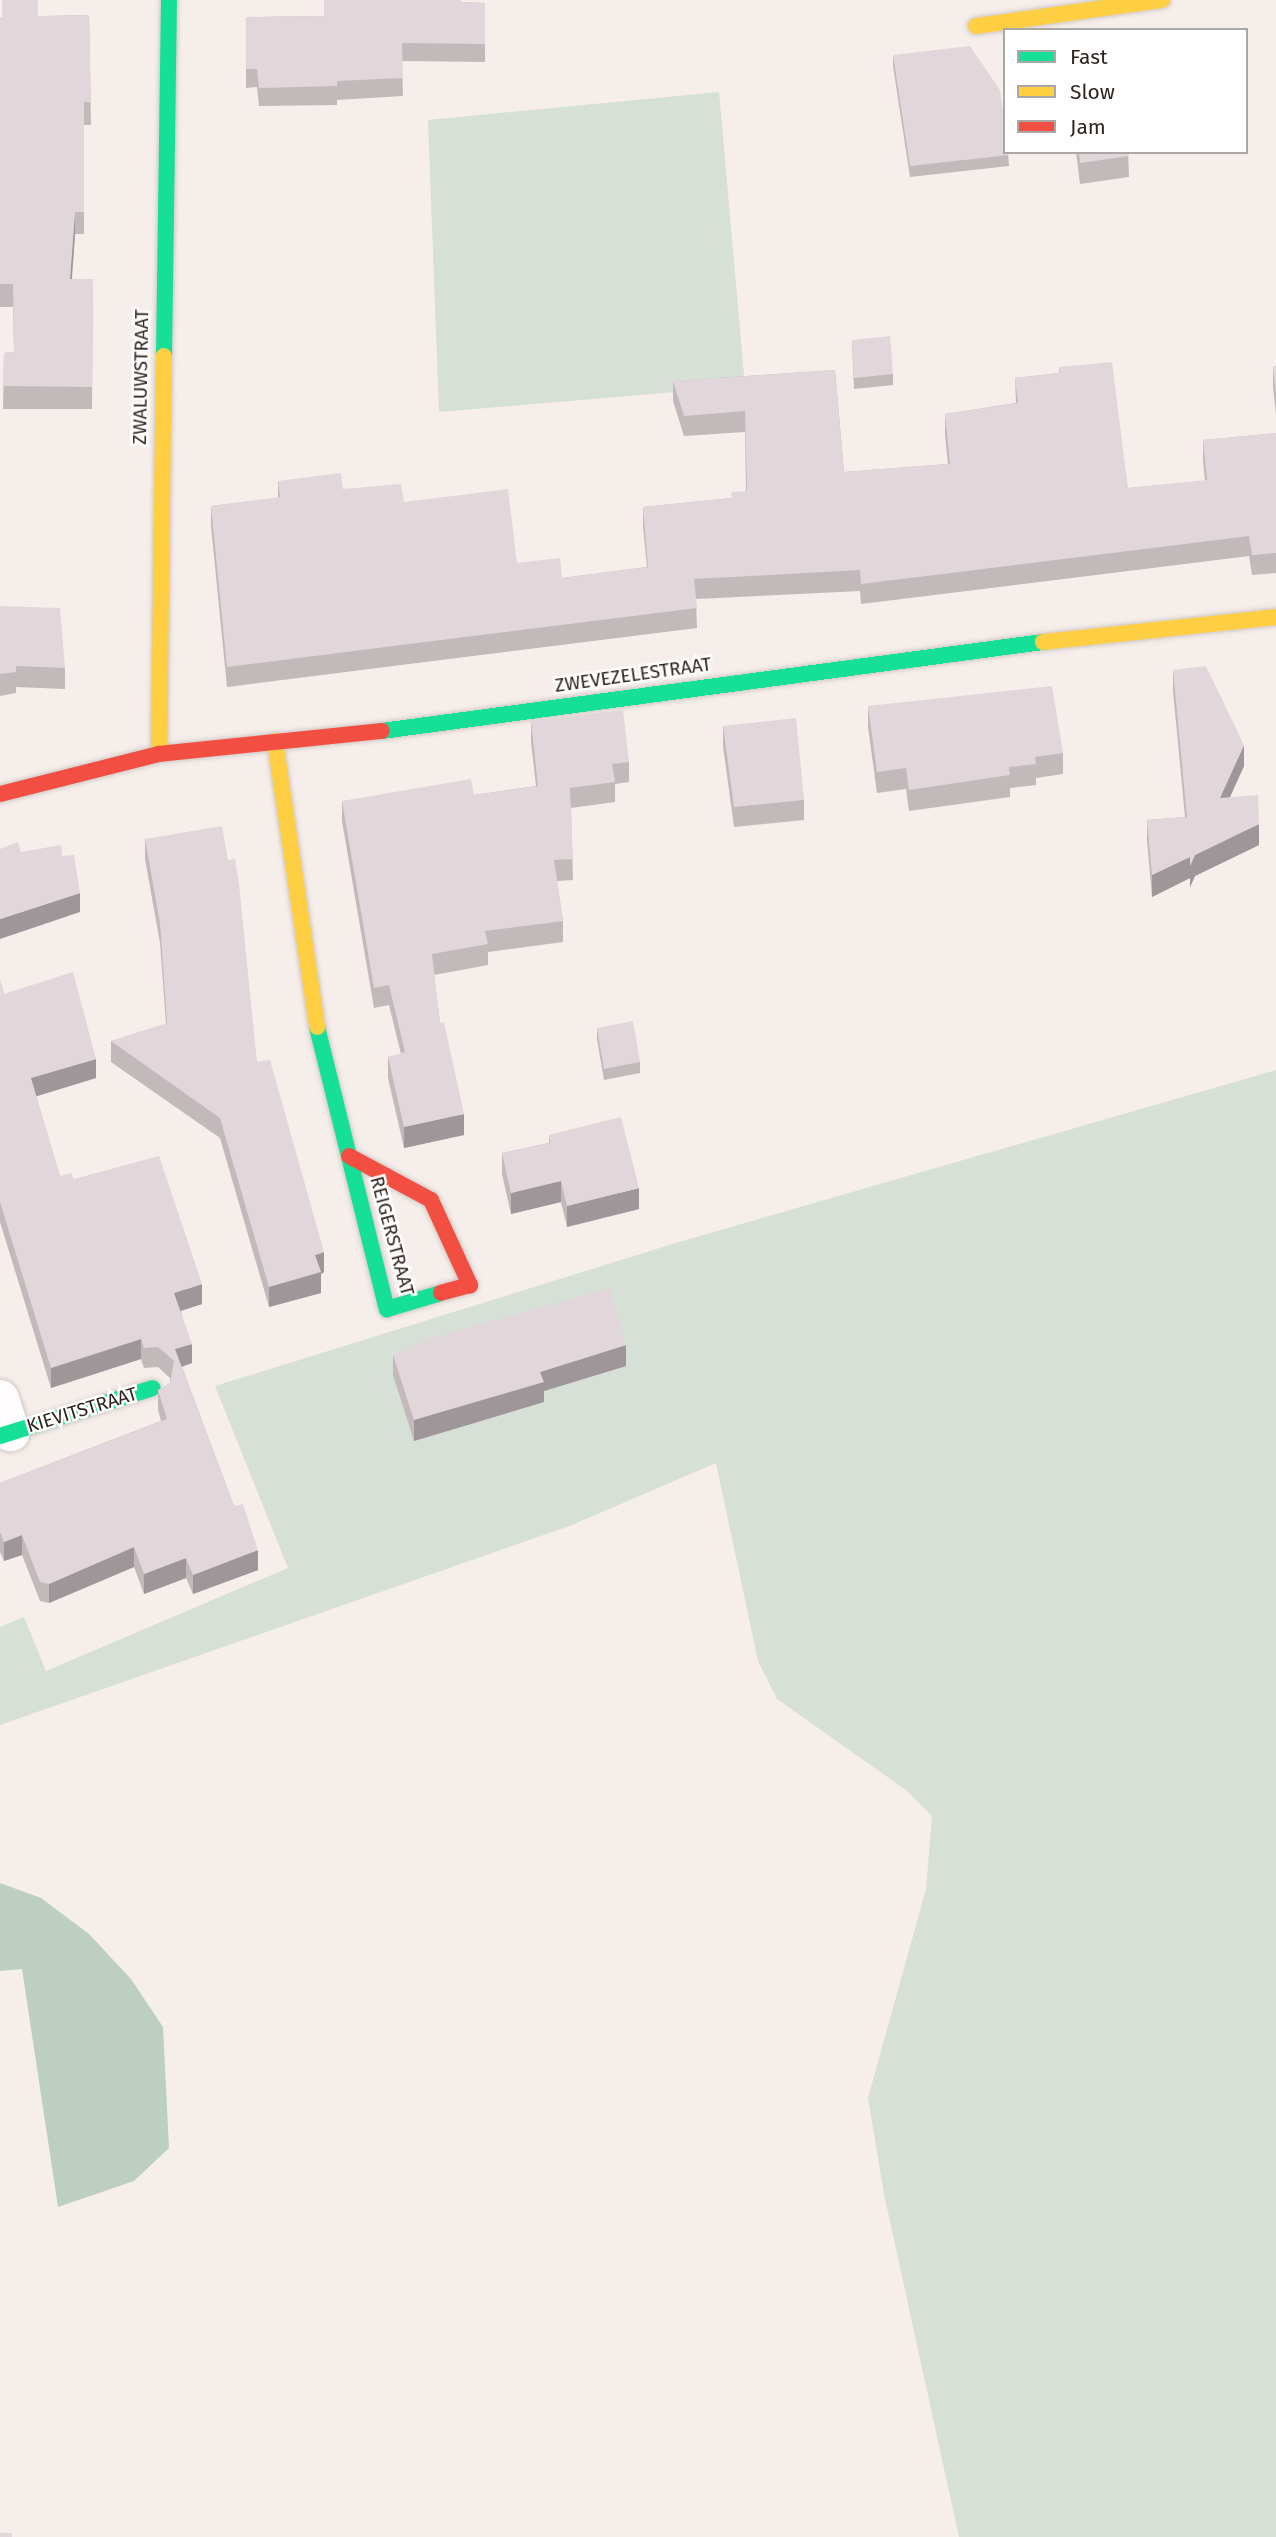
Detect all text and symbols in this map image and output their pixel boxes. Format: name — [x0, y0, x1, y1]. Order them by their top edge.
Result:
legend — [1003, 28, 1248, 154]
text: Fast — [1070, 44, 1108, 70]
text: Slow — [1070, 79, 1115, 105]
text: Jam — [1070, 114, 1106, 140]
street label: ZWALUWSTRAAT — [128, 309, 154, 445]
street label: ZWEVEZELESTRAAT — [553, 653, 713, 697]
street label: REIGERSTRAAT — [365, 1174, 419, 1298]
street label: KIEVITSTRAAT — [24, 1382, 140, 1438]

